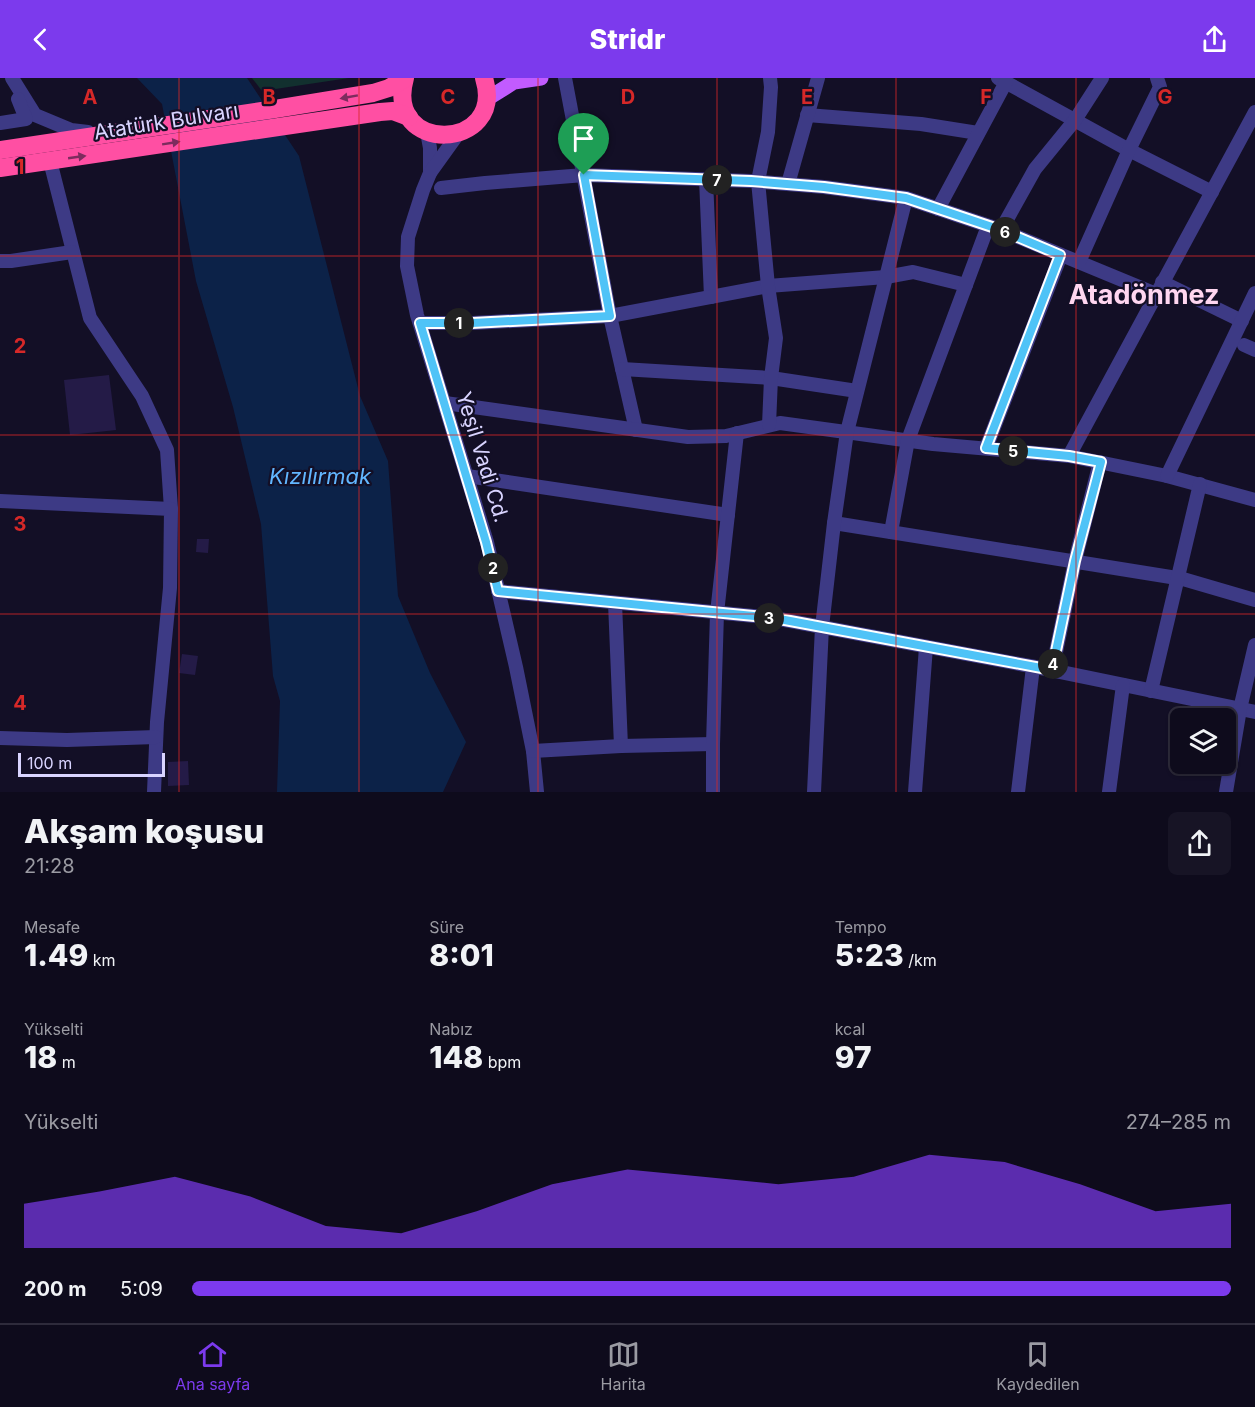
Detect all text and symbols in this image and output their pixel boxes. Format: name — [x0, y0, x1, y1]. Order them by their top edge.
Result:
icon: back — [24, 23, 57, 56]
text: Stridr — [590, 23, 665, 56]
icon: share — [1198, 23, 1231, 56]
text: B — [262, 85, 276, 109]
text: C — [441, 85, 455, 109]
text: D — [621, 85, 635, 109]
text: E — [801, 85, 813, 109]
text: F — [980, 85, 992, 109]
text: G — [1157, 85, 1173, 109]
one-way arrow — [339, 92, 358, 101]
street label: Atatürk Bulvarı — [92, 97, 240, 145]
pin — [558, 113, 609, 175]
icon: arrive — [567, 122, 600, 155]
one-way arrow — [161, 139, 180, 148]
one-way arrow — [68, 153, 87, 162]
text: 1 — [16, 155, 24, 179]
pin: 7 — [702, 165, 732, 195]
text: 7 — [712, 170, 722, 190]
pin: 6 — [990, 217, 1020, 247]
text: 6 — [1000, 222, 1010, 242]
district label: Atadönmez — [1068, 278, 1220, 311]
pin: 1 — [444, 308, 474, 338]
text: 1 — [456, 313, 462, 333]
text: 2 — [14, 334, 26, 358]
street label: Yeşil Vadi Cd. — [451, 389, 515, 525]
pin: 5 — [998, 436, 1028, 466]
text: 5 — [1008, 441, 1018, 461]
water label: Kızılırmak — [269, 463, 372, 489]
text: 3 — [14, 512, 26, 536]
pin: 2 — [478, 553, 508, 583]
text: 2 — [488, 558, 498, 578]
pin: 3 — [754, 603, 784, 633]
text: 3 — [764, 608, 774, 628]
pin: 4 — [1038, 649, 1068, 679]
text: 4 — [1048, 654, 1058, 674]
text: 4 — [13, 691, 27, 715]
map controls — [1170, 708, 1236, 774]
button: layers — [1170, 708, 1236, 774]
scale bar — [18, 750, 165, 778]
text: 100 m — [27, 753, 72, 773]
text: Akşam koşusu — [24, 811, 264, 851]
button: share — [1168, 812, 1231, 875]
text: 21:28 — [24, 854, 75, 878]
text: Mesafe — [24, 917, 80, 937]
text: Süre — [429, 917, 464, 937]
text: Tempo — [835, 917, 886, 937]
text: 1.49 — [24, 937, 88, 973]
text: 8:01 — [429, 937, 494, 973]
text: 5:23 — [835, 937, 904, 973]
text: km — [88, 950, 116, 970]
text: /km — [904, 950, 937, 970]
text: Yükselti — [24, 1019, 83, 1039]
text: Nabız — [429, 1019, 473, 1039]
text: kcal — [835, 1019, 865, 1039]
text: 18 — [24, 1039, 57, 1075]
text: 148 — [429, 1039, 483, 1075]
text: 97 — [835, 1039, 872, 1075]
text: m — [57, 1052, 76, 1072]
text: bpm — [483, 1052, 521, 1072]
text: Yükselti — [24, 1110, 98, 1134]
text: 274–285 m — [1126, 1110, 1231, 1134]
text: 200 m — [24, 1277, 87, 1301]
text: 5:09 — [120, 1277, 163, 1301]
tab: Ana sayfa — [175, 1338, 250, 1394]
tab: Harita — [601, 1338, 646, 1394]
tab: Kaydedilen — [996, 1338, 1080, 1394]

